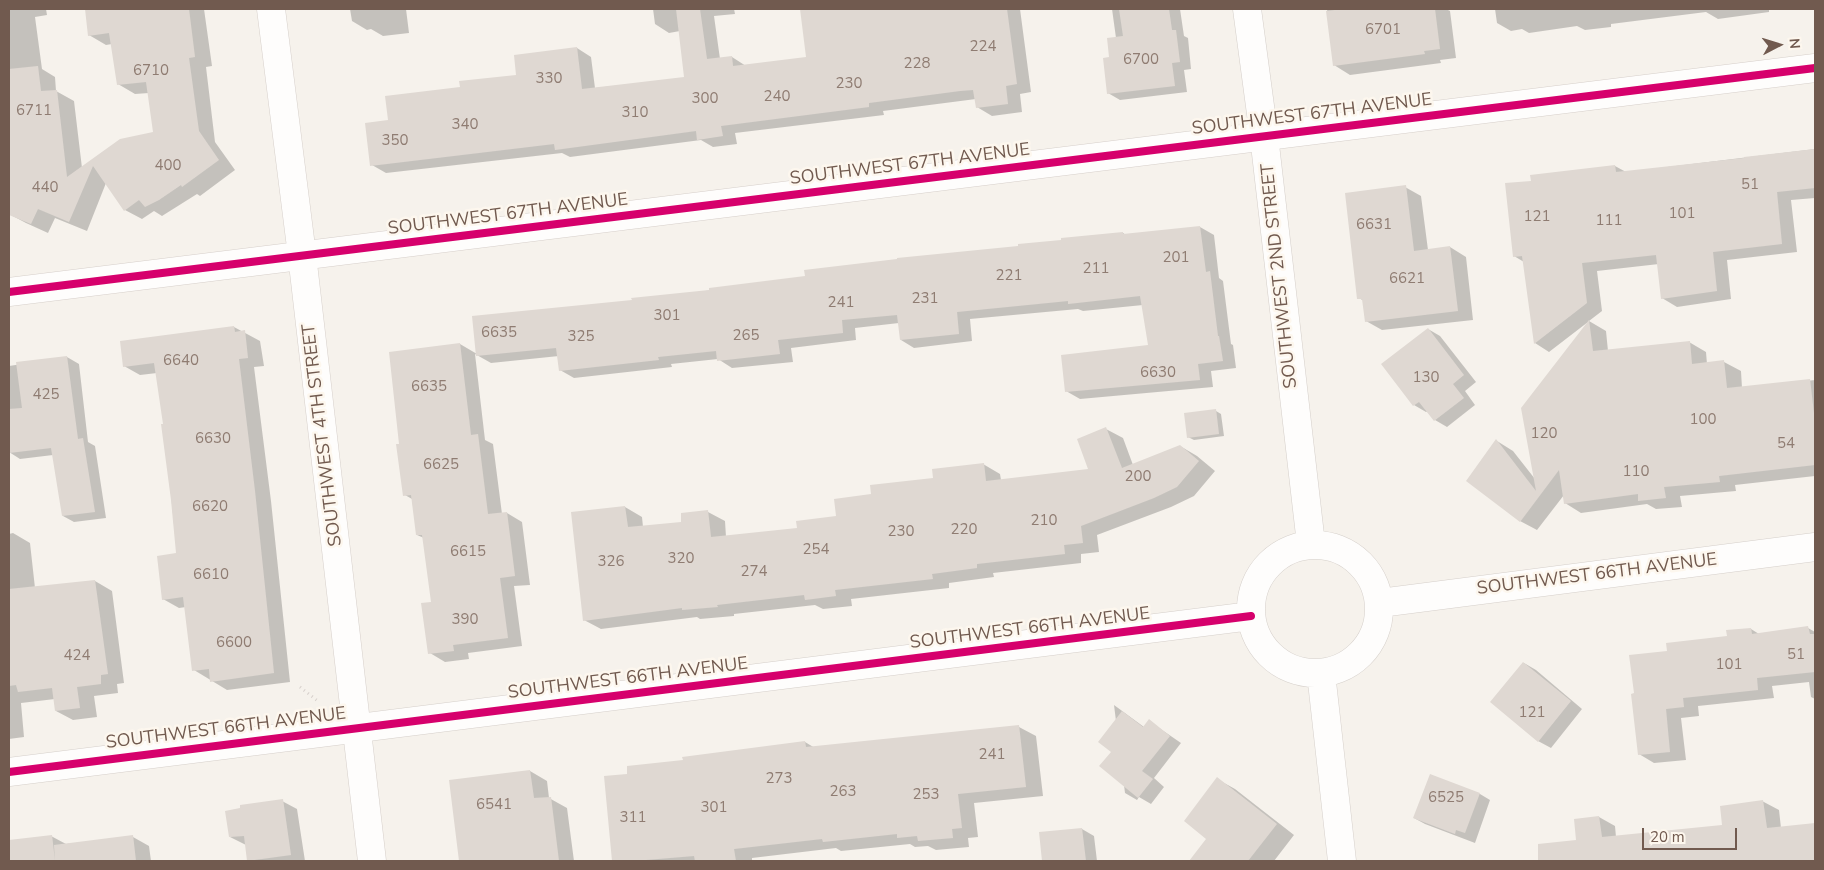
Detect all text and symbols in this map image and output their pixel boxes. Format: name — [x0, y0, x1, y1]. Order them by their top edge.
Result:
north arrow — [1754, 20, 1804, 70]
house number: 6701 — [1365, 21, 1401, 39]
house number: 224 — [970, 38, 996, 56]
text: N — [1785, 38, 1804, 50]
house number: 6700 — [1123, 51, 1159, 69]
house number: 228 — [904, 55, 930, 73]
house number: 6710 — [133, 62, 169, 80]
house number: 330 — [536, 70, 562, 88]
house number: 230 — [836, 75, 862, 93]
house number: 240 — [764, 88, 790, 106]
house number: 300 — [692, 90, 718, 108]
street label: SOUTHWEST 67TH AVENUE — [1191, 90, 1433, 140]
house number: 6711 — [16, 102, 52, 120]
house number: 310 — [622, 104, 648, 122]
house number: 340 — [452, 116, 478, 134]
house number: 350 — [382, 132, 408, 150]
street label: SOUTHWEST 67TH AVENUE — [789, 140, 1031, 190]
house number: 400 — [155, 157, 181, 175]
street label: SOUTHWEST 2ND STREET — [1257, 162, 1303, 390]
house number: 51 — [1741, 176, 1759, 194]
house number: 440 — [32, 179, 58, 197]
street label: SOUTHWEST 67TH AVENUE — [387, 190, 629, 240]
house number: 101 — [1669, 205, 1695, 223]
house number: 121 — [1524, 208, 1550, 226]
house number: 111 — [1596, 212, 1622, 230]
house number: 6631 — [1356, 216, 1392, 234]
house number: 201 — [1163, 249, 1189, 267]
house number: 211 — [1083, 260, 1109, 278]
house number: 221 — [996, 267, 1022, 285]
house number: 6621 — [1389, 270, 1425, 288]
house number: 231 — [912, 290, 938, 308]
house number: 241 — [828, 294, 854, 312]
house number: 301 — [654, 307, 680, 325]
street label: SOUTHWEST 4TH STREET — [299, 322, 347, 548]
house number: 6635 — [481, 324, 517, 342]
house number: 265 — [733, 327, 759, 345]
house number: 325 — [568, 328, 594, 346]
house number: 6640 — [163, 352, 199, 370]
house number: 6630 — [1140, 364, 1176, 382]
house number: 130 — [1413, 369, 1439, 387]
house number: 6635 — [411, 378, 447, 396]
house number: 425 — [33, 386, 59, 404]
house number: 100 — [1690, 411, 1716, 429]
house number: 120 — [1531, 425, 1557, 443]
house number: 6630 — [195, 430, 231, 448]
house number: 54 — [1777, 435, 1795, 453]
house number: 6625 — [423, 456, 459, 474]
house number: 110 — [1623, 463, 1649, 481]
house number: 200 — [1125, 468, 1151, 486]
house number: 6620 — [192, 498, 228, 516]
house number: 210 — [1031, 512, 1057, 530]
house number: 220 — [951, 521, 977, 539]
house number: 230 — [888, 523, 914, 541]
house number: 254 — [803, 541, 829, 559]
house number: 6615 — [450, 543, 486, 561]
house number: 320 — [668, 550, 694, 568]
street label: SOUTHWEST 66TH AVENUE — [1476, 550, 1718, 600]
house number: 326 — [598, 553, 624, 571]
house number: 274 — [741, 563, 767, 581]
house number: 6610 — [193, 566, 229, 584]
street label: SOUTHWEST 66TH AVENUE — [909, 604, 1151, 654]
house number: 390 — [452, 611, 478, 629]
house number: 6600 — [216, 634, 252, 652]
house number: 51 — [1787, 646, 1805, 664]
house number: 424 — [64, 647, 90, 665]
street label: SOUTHWEST 66TH AVENUE — [507, 654, 749, 704]
house number: 101 — [1716, 656, 1742, 674]
street label: SOUTHWEST 66TH AVENUE — [105, 704, 347, 754]
house number: 121 — [1519, 704, 1545, 722]
house number: 241 — [979, 746, 1005, 764]
house number: 273 — [766, 770, 792, 788]
house number: 263 — [830, 783, 856, 801]
house number: 253 — [913, 786, 939, 804]
house number: 6525 — [1428, 789, 1464, 807]
house number: 6541 — [476, 796, 512, 814]
house number: 301 — [701, 799, 727, 817]
house number: 311 — [620, 809, 646, 827]
scale bar — [1644, 818, 1739, 850]
text: 20 m — [1650, 827, 1685, 847]

